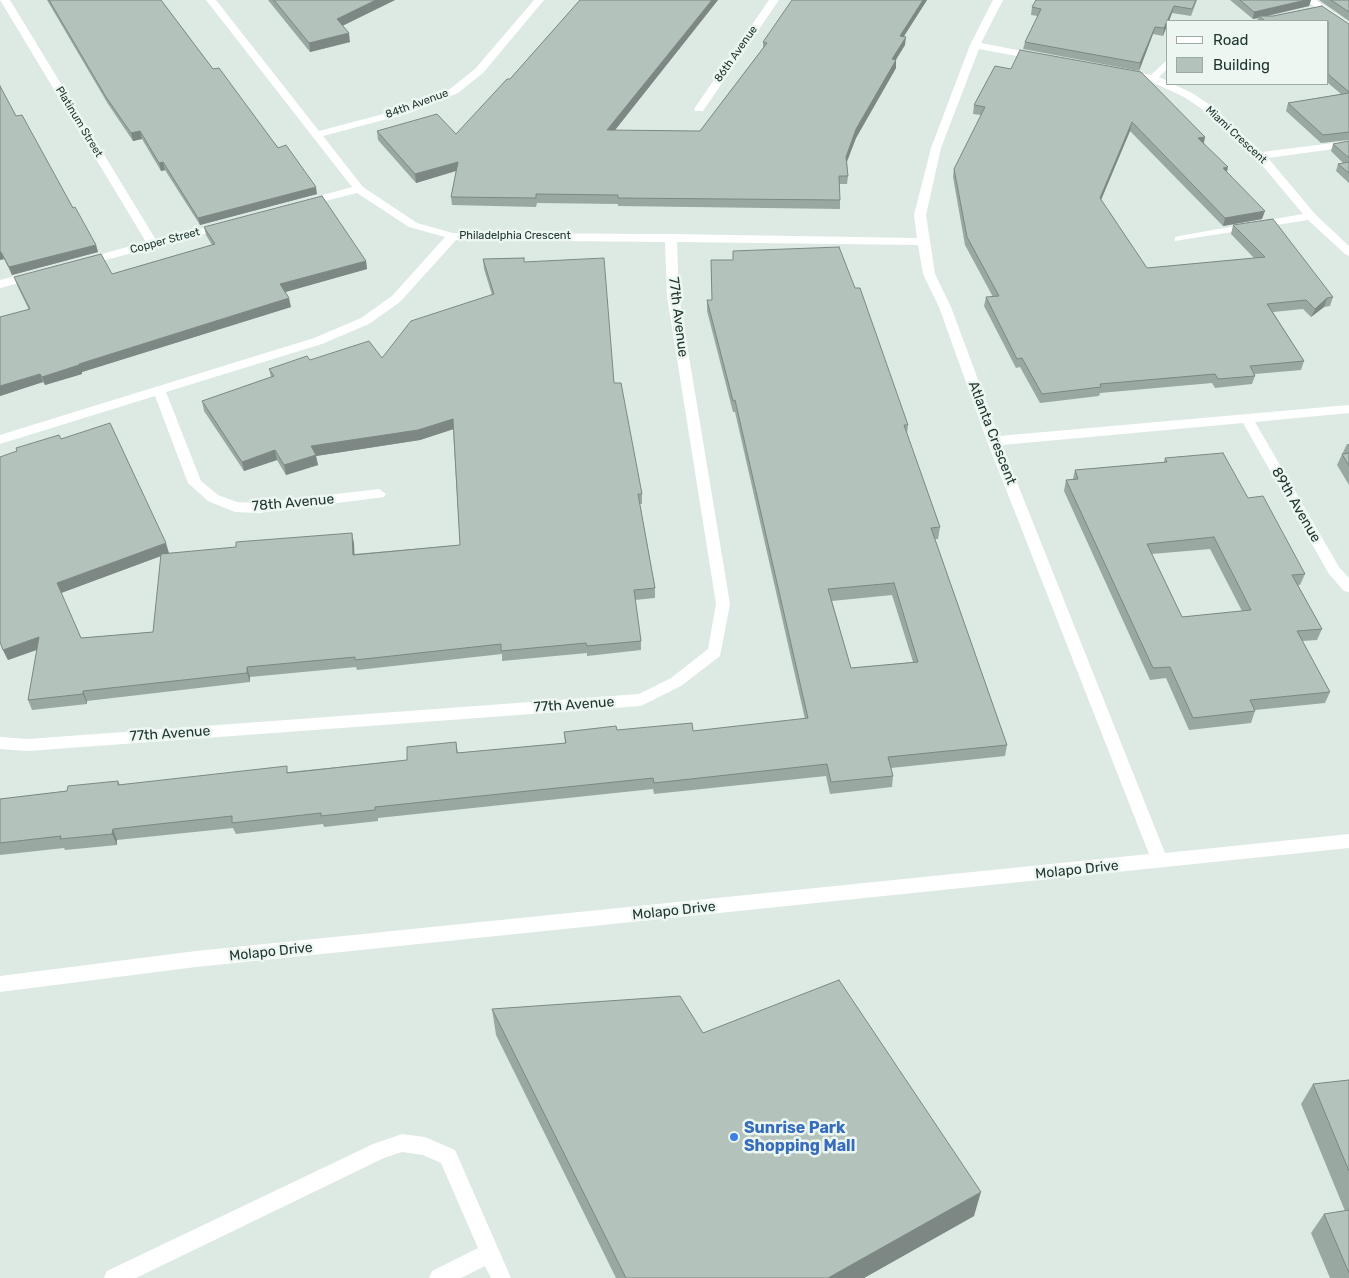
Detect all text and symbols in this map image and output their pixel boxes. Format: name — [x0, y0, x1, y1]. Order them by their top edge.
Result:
legend — [1166, 20, 1329, 85]
street label: 86th Avenue — [712, 23, 760, 85]
text: Road — [1213, 31, 1249, 49]
text: Building — [1213, 56, 1270, 74]
street label: Platinum Street — [53, 84, 105, 160]
street label: 84th Avenue — [384, 87, 450, 121]
street label: Miami Crescent — [1203, 103, 1269, 167]
street label: Copper Street — [129, 225, 201, 257]
street label: Philadelphia Crescent — [459, 229, 571, 243]
street label: 77th Avenue — [665, 276, 691, 358]
street label: Atlanta Crescent — [965, 379, 1019, 487]
street label: 89th Avenue — [1268, 465, 1324, 545]
street label: 78th Avenue — [251, 491, 335, 515]
street label: 77th Avenue — [533, 694, 615, 716]
street label: 77th Avenue — [129, 723, 211, 745]
street label: Molapo Drive — [1034, 857, 1120, 883]
street label: Molapo Drive — [631, 898, 717, 924]
street label: Molapo Drive — [228, 939, 314, 965]
place label: Sunrise Park Shopping Mall — [744, 1118, 855, 1156]
marker: Sunrise Park Shopping Mall — [728, 1131, 740, 1143]

